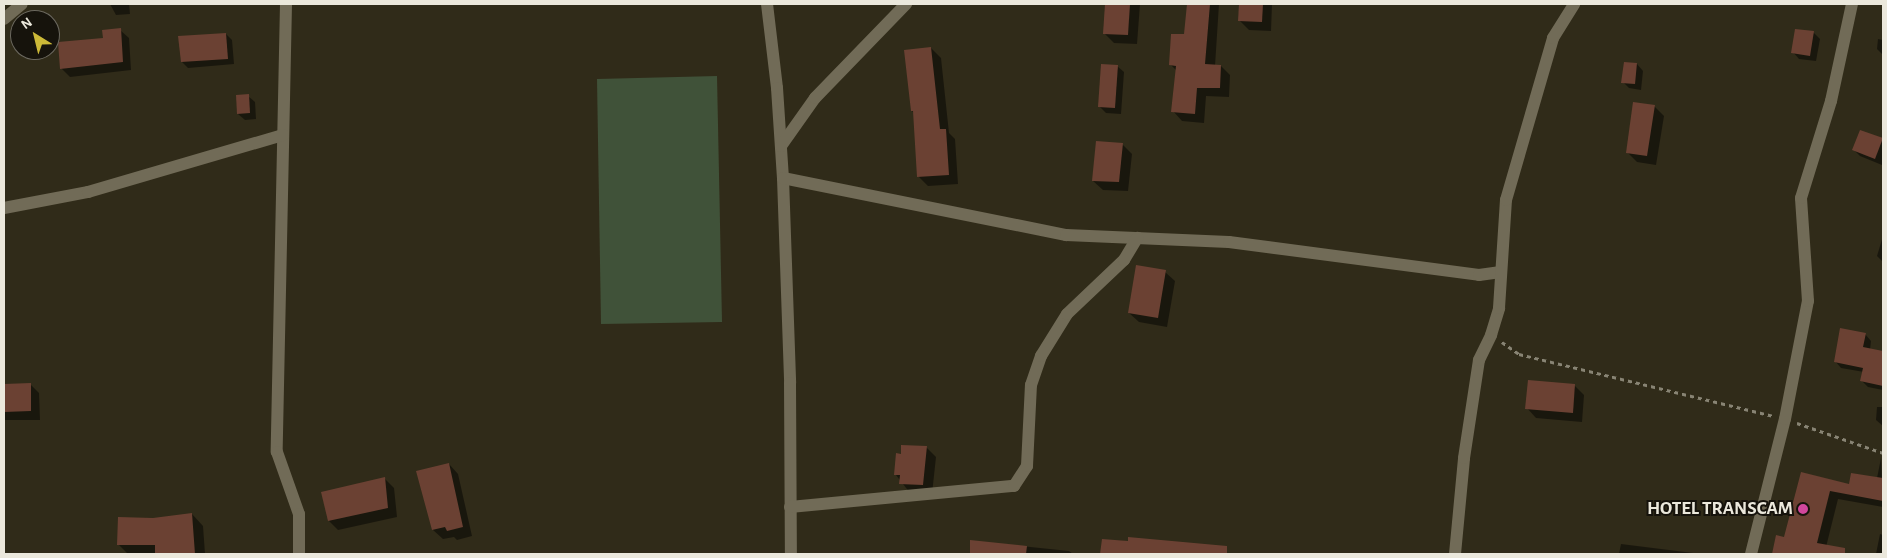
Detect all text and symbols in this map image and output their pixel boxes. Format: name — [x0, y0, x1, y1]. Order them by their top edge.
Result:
north arrow — [10, 10, 60, 60]
text: N — [19, 15, 35, 32]
place label: HOTEL TRANSCAM — [1647, 498, 1793, 520]
marker: HOTEL TRANSCAM — [1797, 503, 1809, 515]

